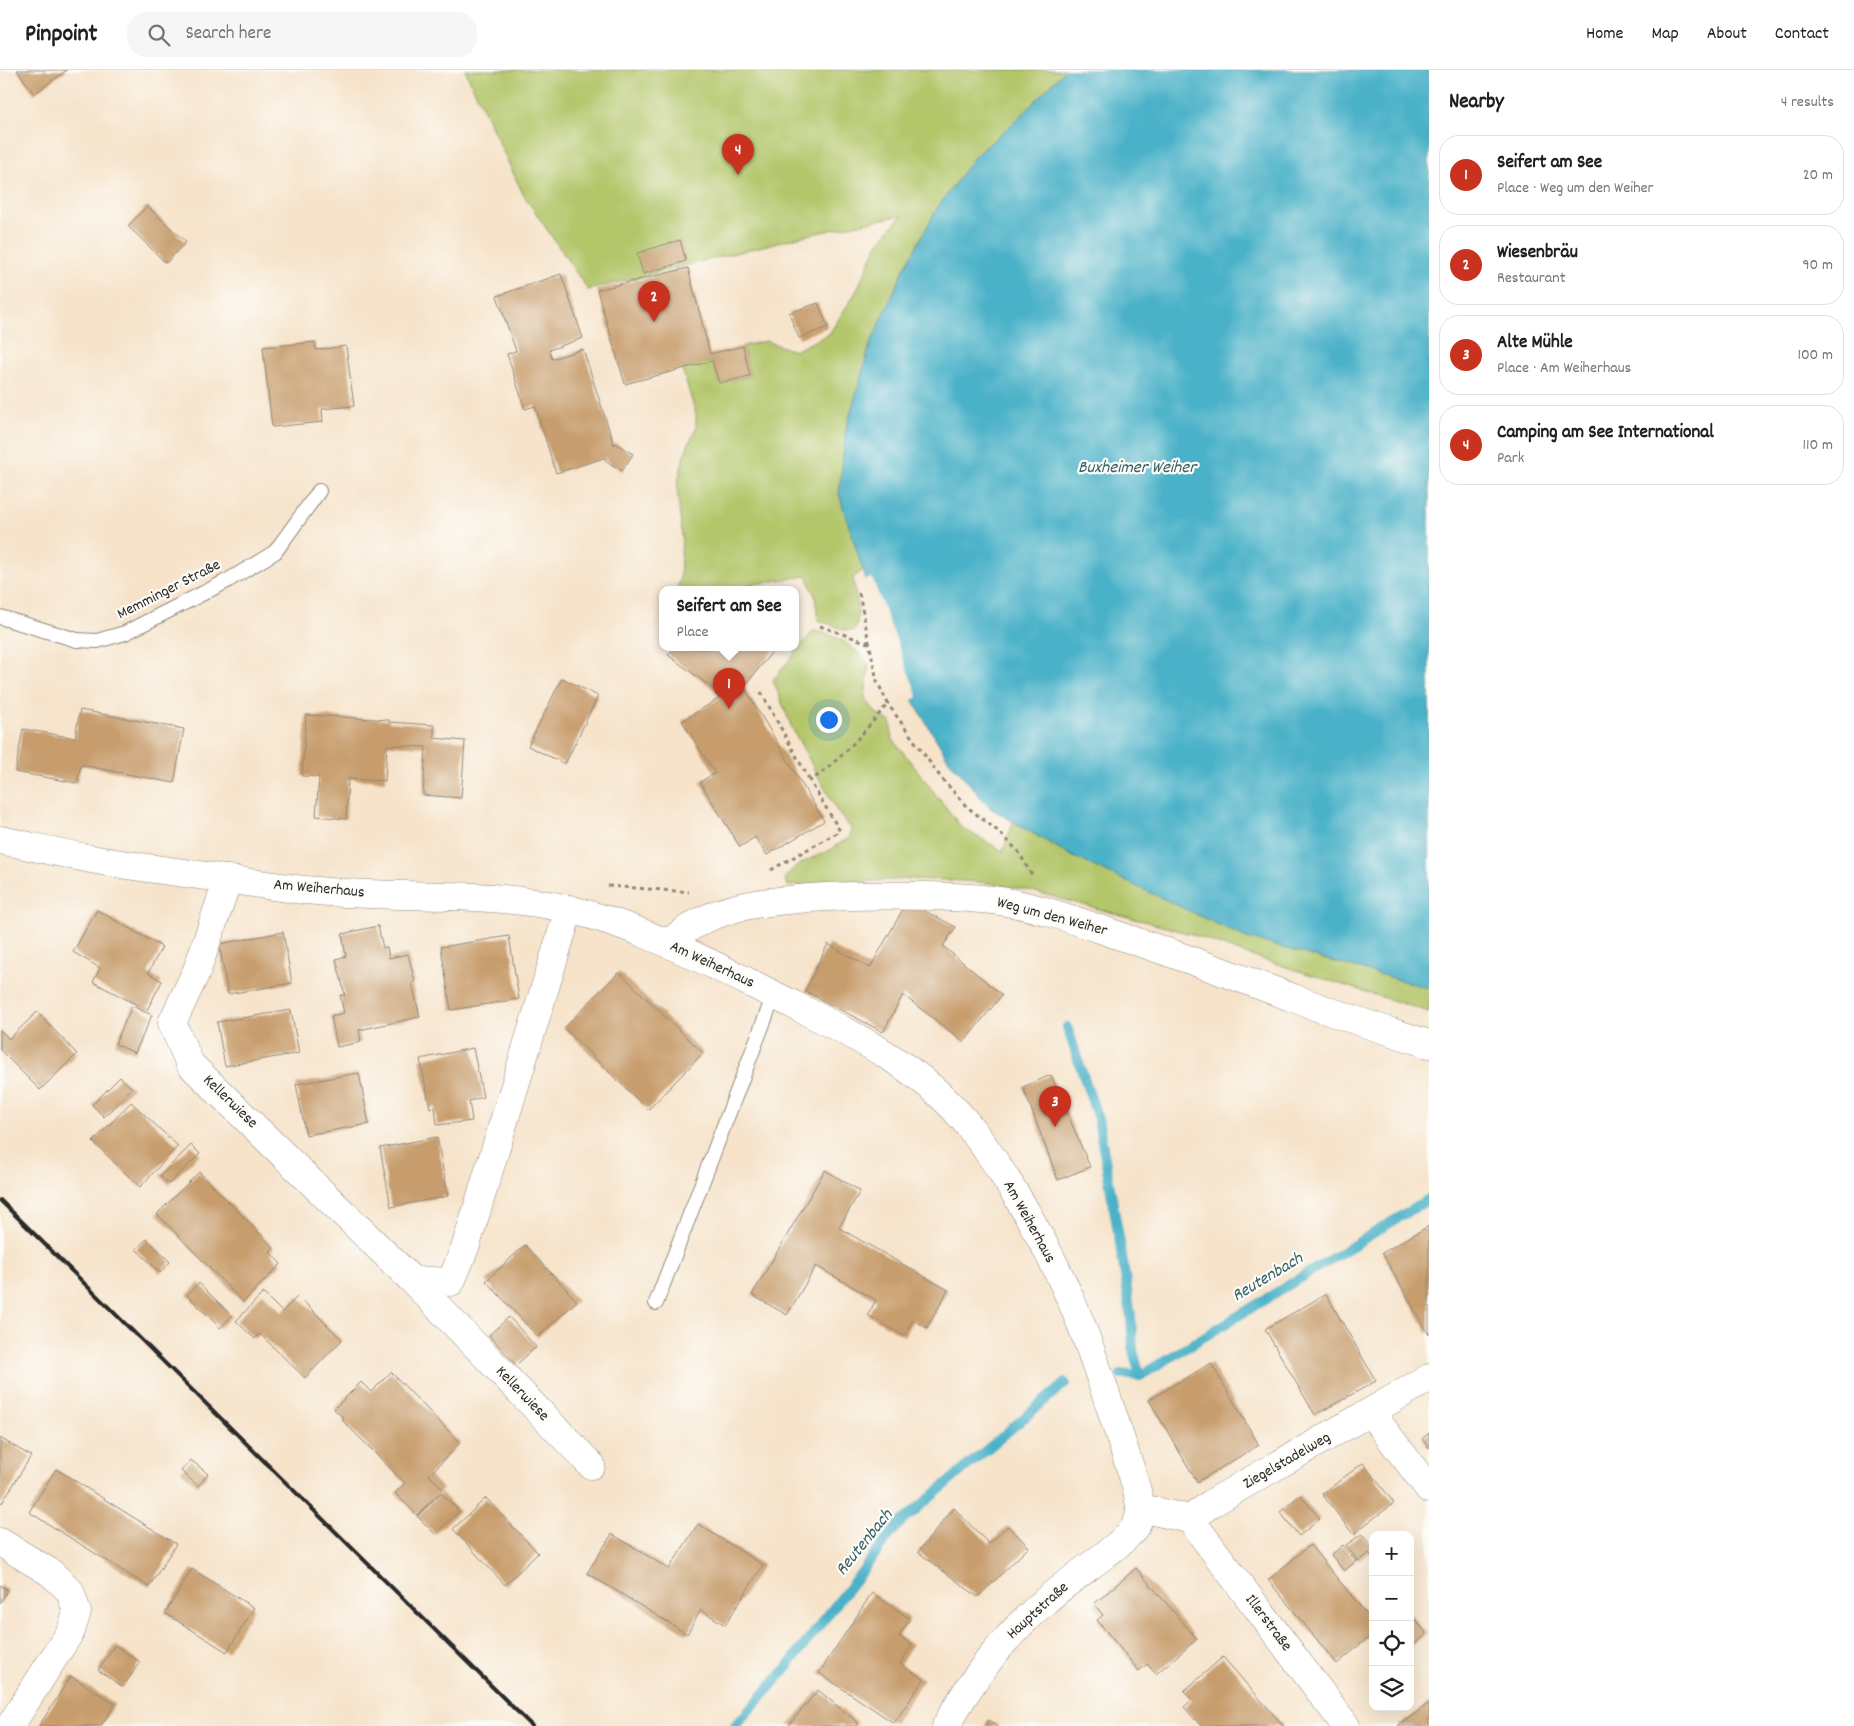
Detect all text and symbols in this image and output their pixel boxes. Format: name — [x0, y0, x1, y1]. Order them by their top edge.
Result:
search box — [127, 12, 477, 57]
text: Pinpoint — [25, 18, 97, 52]
icon: search — [145, 21, 173, 49]
text: Search here — [185, 21, 271, 48]
text: Home — [1586, 22, 1623, 47]
text: Map — [1651, 22, 1679, 47]
text: About — [1707, 22, 1747, 47]
text: Contact — [1775, 22, 1829, 47]
text: Nearby — [1449, 88, 1504, 118]
text: 4 results — [1781, 91, 1834, 114]
pin: 4 — [722, 134, 754, 175]
text: Seifert am See — [1497, 150, 1602, 177]
text: 1 — [1464, 164, 1468, 187]
text: 20 m — [1803, 164, 1833, 187]
text: Place · Weg um den Weiher — [1497, 177, 1654, 200]
text: Wiesenbräu — [1497, 240, 1578, 267]
text: 2 — [1463, 254, 1470, 277]
text: 90 m — [1802, 254, 1833, 277]
text: Restaurant — [1497, 267, 1566, 290]
pin: 2 — [638, 281, 670, 322]
text: Alte Mühle — [1497, 330, 1573, 357]
text: 3 — [1462, 344, 1470, 367]
text: 100 m — [1797, 344, 1833, 367]
text: Place · Am Weiherhaus — [1497, 357, 1631, 380]
text: Camping am See International — [1497, 420, 1714, 447]
text: 4 — [1463, 434, 1469, 457]
text: 110 m — [1803, 434, 1833, 457]
text: Park — [1497, 447, 1524, 470]
water label: Buxheimer Weiher — [1078, 456, 1198, 481]
street label: Memminger Straße — [113, 554, 225, 626]
popup — [659, 586, 799, 651]
text: Seifert am See — [676, 594, 782, 621]
text: Place — [676, 621, 709, 644]
pin: 1 — [713, 668, 745, 709]
your location — [816, 707, 842, 733]
street label: Am Weiherhaus — [273, 874, 366, 904]
street label: Weg um den Weiher — [994, 891, 1110, 943]
street label: Am Weiherhaus — [666, 935, 758, 995]
street label: Kellerwiese — [197, 1070, 263, 1134]
pin: 3 — [1039, 1086, 1071, 1127]
street label: Am Weiherhaus — [997, 1176, 1061, 1268]
water label: Reutenbach — [1228, 1247, 1309, 1309]
street label: Kellerwiese — [490, 1361, 554, 1427]
street label: Ziegelstadelweg — [1239, 1427, 1335, 1495]
water label: Reutenbach — [830, 1504, 900, 1582]
map controls — [1369, 1531, 1414, 1711]
button: + — [1369, 1531, 1414, 1576]
button: − — [1369, 1576, 1414, 1621]
street label: Hauptstraße — [1002, 1577, 1074, 1645]
street label: Illerstraße — [1239, 1590, 1297, 1656]
button: locate — [1369, 1621, 1414, 1666]
button: layers — [1369, 1666, 1414, 1711]

